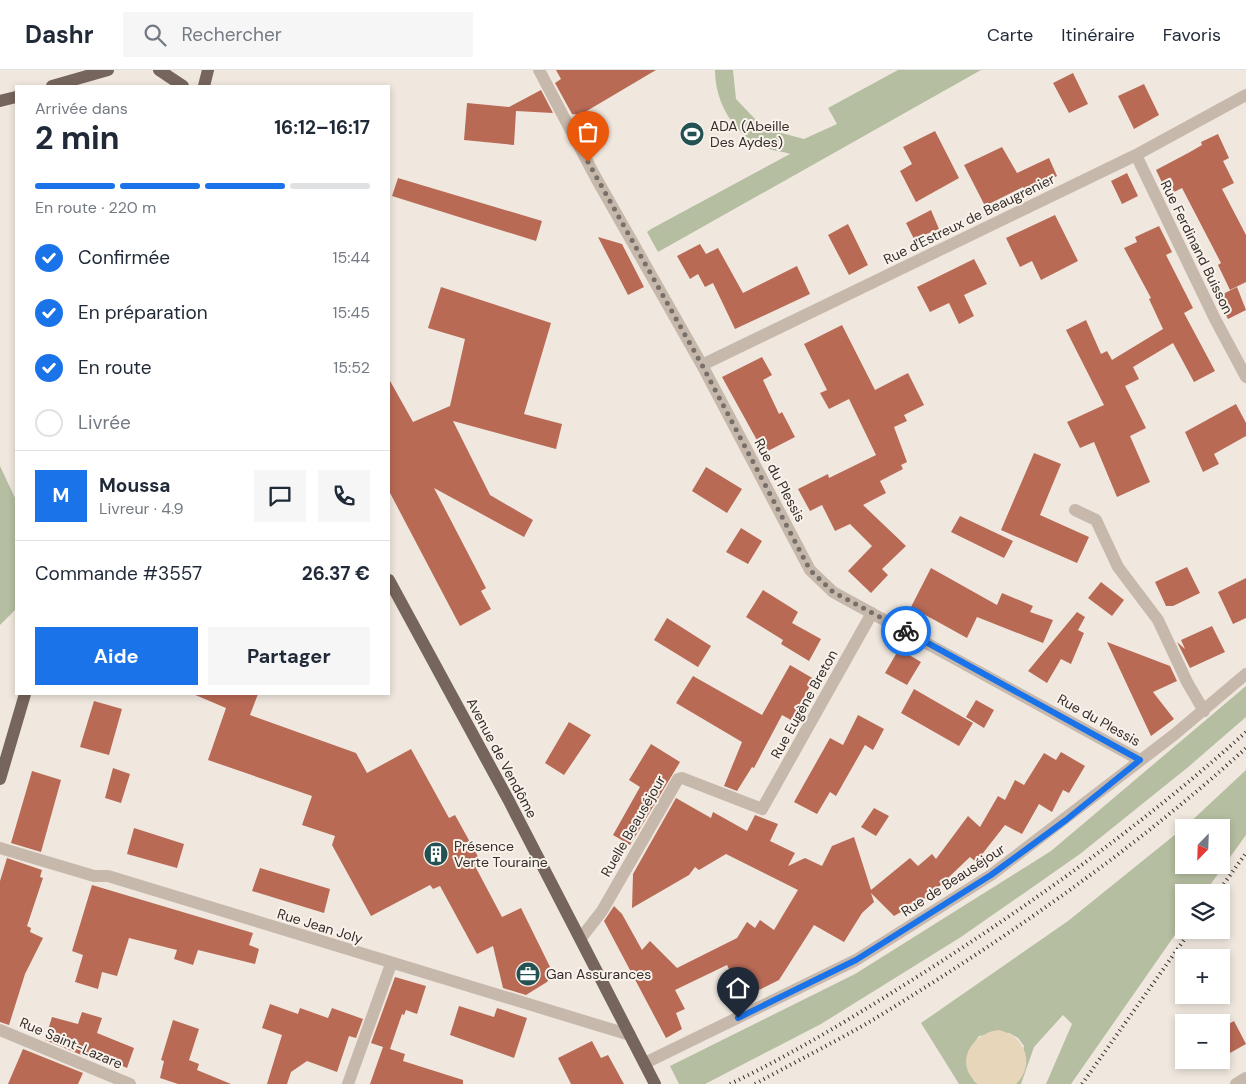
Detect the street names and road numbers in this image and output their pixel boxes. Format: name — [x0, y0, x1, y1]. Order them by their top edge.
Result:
street label: Rue d'Estreux de Beaugrenier — [880, 170, 1058, 268]
street label: Rue Ferdinand Buisson — [1157, 177, 1237, 317]
street label: Rue du Plessis — [750, 435, 810, 525]
street label: Rue Eugène Breton — [767, 646, 841, 762]
street label: Rue du Plessis — [1054, 690, 1144, 750]
street label: Avenue de Vendôme — [463, 695, 541, 821]
street label: Ruelle Beauséjour — [597, 772, 669, 880]
street label: Rue de Beauséjour — [898, 840, 1008, 920]
street label: Rue Jean Joly — [275, 904, 365, 948]
street label: Rue Saint-Lazare — [17, 1013, 125, 1073]

